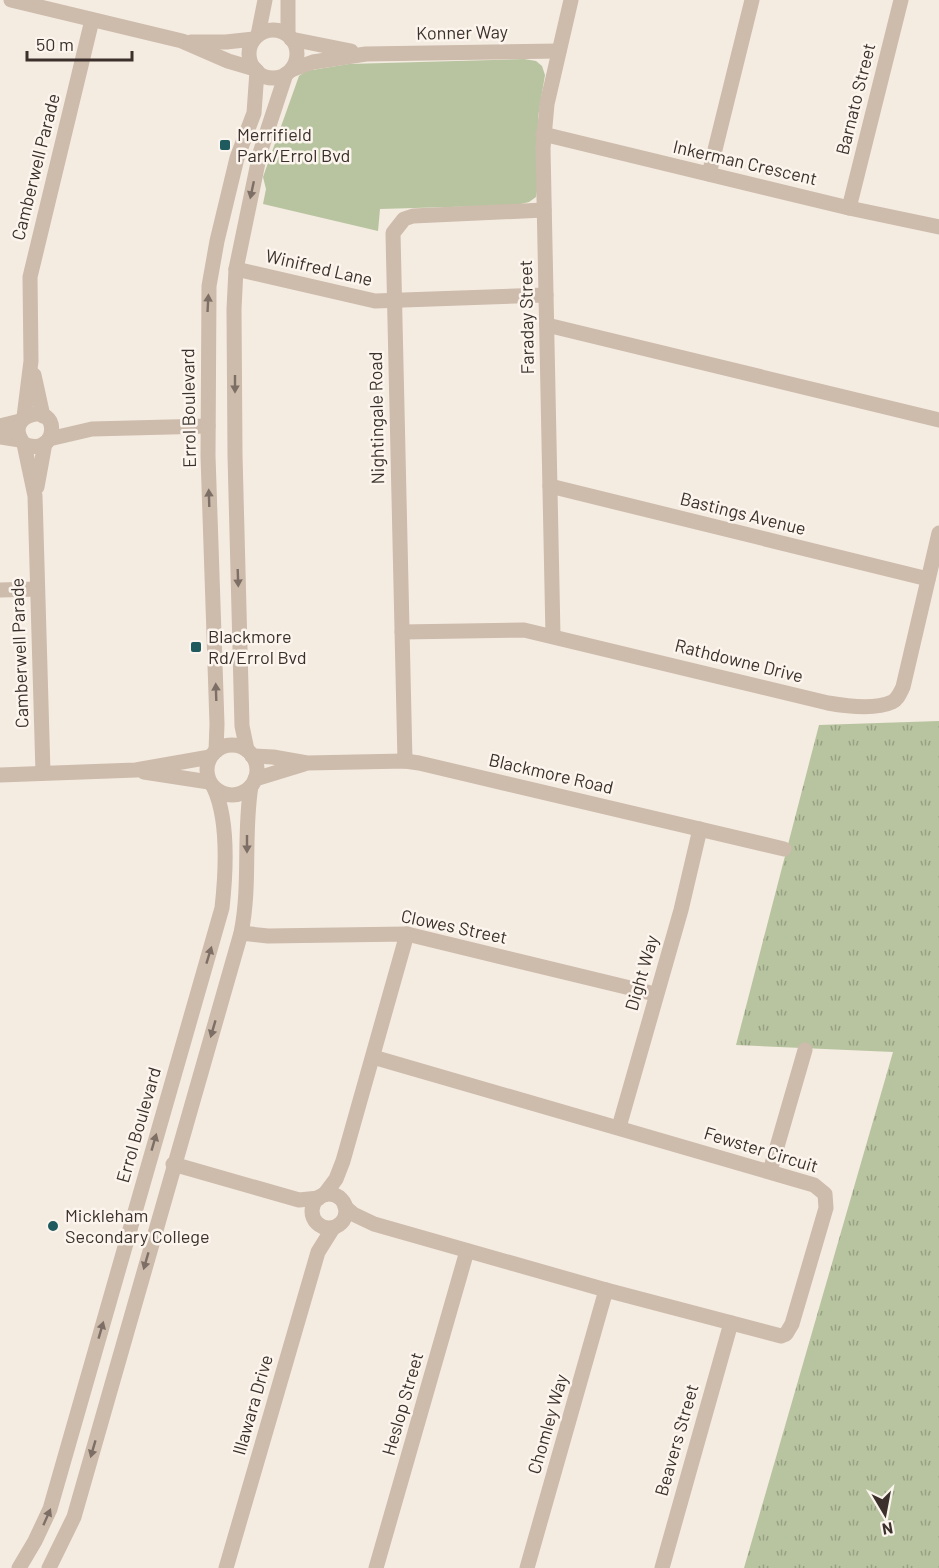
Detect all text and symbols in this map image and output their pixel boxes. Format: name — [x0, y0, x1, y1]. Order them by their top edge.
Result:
street label: Konner Way — [416, 20, 508, 44]
scale bar — [27, 24, 132, 62]
text: 50 m — [36, 33, 74, 55]
street label: Barnato Street — [830, 41, 880, 157]
street label: Camberwell Parade — [6, 91, 64, 242]
place label: Merrifield Park/Errol Bvd — [237, 123, 350, 166]
street label: Inkerman Crescent — [671, 135, 819, 189]
marker: Merrifield Park/Errol Bvd — [218, 138, 232, 152]
one-way arrow — [247, 181, 256, 200]
street label: Winifred Lane — [264, 244, 375, 290]
street label: Faraday Street — [514, 260, 538, 374]
one-way arrow — [203, 293, 212, 312]
street label: Errol Boulevard — [176, 348, 200, 468]
street label: Nightingale Road — [364, 351, 388, 485]
one-way arrow — [230, 374, 240, 393]
street label: Bastings Avenue — [678, 487, 808, 539]
one-way arrow — [205, 488, 214, 507]
one-way arrow — [234, 569, 243, 588]
street label: Camberwell Parade — [5, 578, 33, 729]
place label: Blackmore Rd/Errol Bvd — [208, 625, 307, 668]
street label: Rathdowne Drive — [673, 633, 806, 687]
marker: Blackmore Rd/Errol Bvd — [189, 640, 203, 654]
one-way arrow — [211, 683, 221, 702]
street label: Blackmore Road — [487, 748, 616, 798]
one-way arrow — [242, 835, 252, 854]
street label: Clowes Street — [399, 904, 509, 948]
street label: Dight Way — [620, 932, 662, 1013]
one-way arrow — [205, 946, 214, 964]
one-way arrow — [208, 1020, 217, 1038]
street label: Errol Boulevard — [111, 1064, 165, 1185]
street label: Fewster Circuit — [702, 1121, 821, 1177]
one-way arrow — [150, 1133, 159, 1151]
place label: Mickleham Secondary College — [65, 1204, 210, 1247]
marker: Mickleham Secondary College — [46, 1219, 60, 1233]
one-way arrow — [141, 1252, 150, 1270]
one-way arrow — [97, 1320, 107, 1339]
street label: Heslop Street — [377, 1350, 427, 1458]
street label: Illawara Drive — [227, 1352, 277, 1457]
street label: Chomley Way — [522, 1371, 572, 1476]
street label: Beavers Street — [650, 1381, 703, 1498]
one-way arrow — [88, 1440, 97, 1458]
north arrow — [855, 1484, 915, 1544]
one-way arrow — [42, 1508, 51, 1525]
text: N — [881, 1519, 895, 1540]

